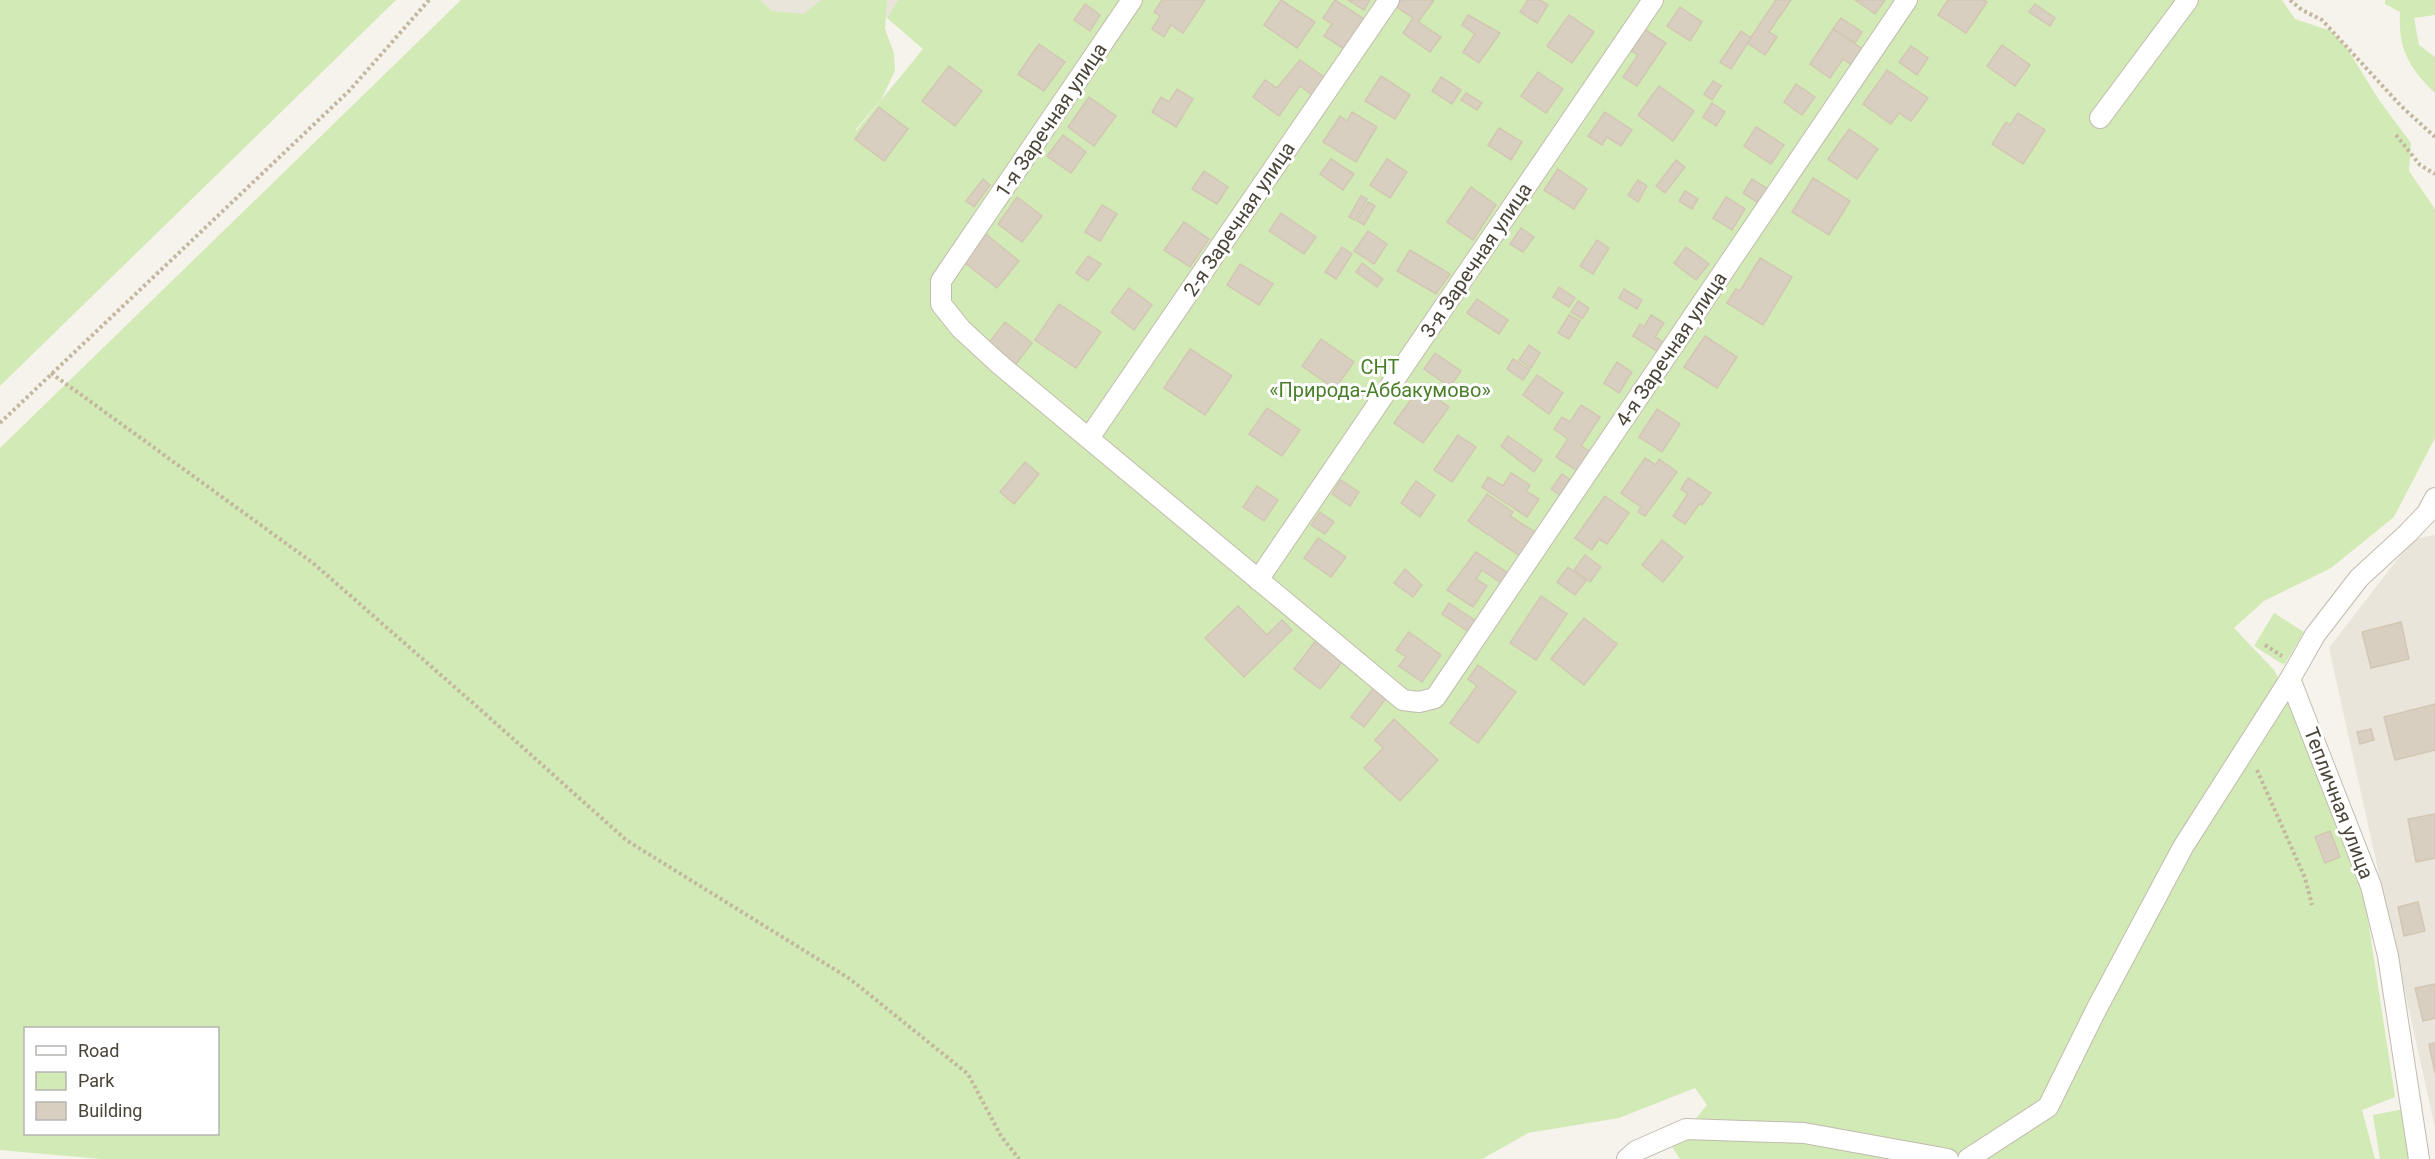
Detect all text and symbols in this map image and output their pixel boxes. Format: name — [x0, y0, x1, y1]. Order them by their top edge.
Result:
street label: 1-я Заречная улица — [990, 38, 1112, 202]
street label: 2-я Заречная улица — [1178, 137, 1300, 301]
street label: 3-я Заречная улица — [1415, 178, 1537, 342]
street label: 4-я Заречная улица — [1610, 267, 1732, 431]
park label: СНТ «Природа-Аббакумово» — [1269, 355, 1491, 402]
street label: Тепличная улица — [2299, 724, 2379, 882]
legend — [24, 1027, 219, 1135]
text: Road — [78, 1040, 119, 1061]
text: Park — [78, 1070, 115, 1091]
text: Building — [78, 1100, 142, 1121]

